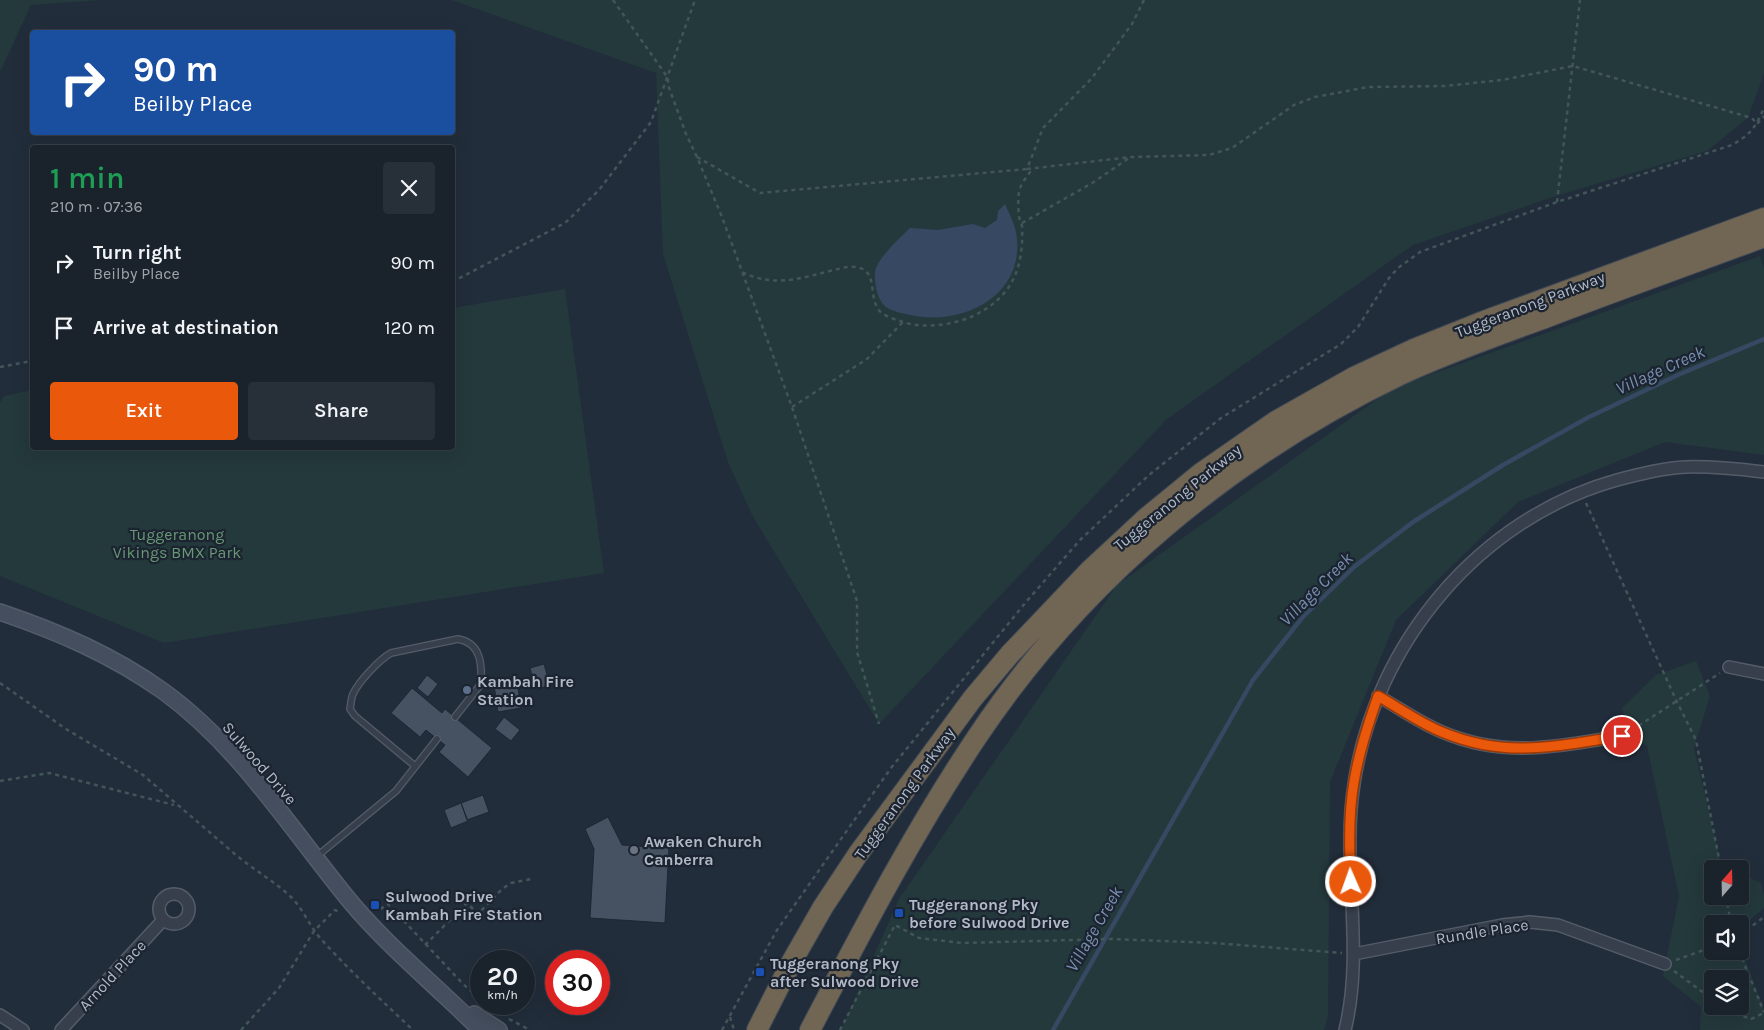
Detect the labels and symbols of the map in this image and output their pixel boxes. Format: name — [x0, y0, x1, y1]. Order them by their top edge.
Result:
street label: Tuggeranong Parkway — [1453, 267, 1608, 342]
water label: Village Creek — [1612, 340, 1709, 399]
street label: Tuggeranong Parkway — [1110, 440, 1245, 555]
park label: Tuggeranong Vikings BMX Park — [113, 525, 241, 562]
water label: Village Creek — [1275, 547, 1358, 630]
place label: Kambah Fire Station — [477, 672, 574, 709]
marker: Kambah Fire Station — [461, 684, 473, 696]
pin — [1601, 715, 1643, 757]
street label: Sulwood Drive — [218, 718, 301, 809]
street label: Tuggeranong Parkway — [850, 723, 959, 863]
place label: Awaken Church Canberra — [644, 832, 762, 869]
marker: Awaken Church Canberra — [628, 844, 640, 856]
position arrow — [1324, 855, 1376, 907]
north arrow — [1704, 860, 1749, 905]
water label: Village Creek — [1061, 881, 1128, 976]
place label: Sulwood Drive Kambah Fire Station — [385, 887, 542, 924]
place label: Tuggeranong Pky before Sulwood Drive — [909, 895, 1070, 932]
marker: Sulwood Drive Kambah Fire Station — [369, 899, 381, 911]
marker: Tuggeranong Pky before Sulwood Drive — [893, 907, 905, 919]
street label: Rundle Place — [1434, 915, 1530, 948]
street label: Arnold Place — [75, 936, 150, 1015]
speed limit sign: 30 — [545, 950, 610, 1015]
place label: Tuggeranong Pky after Sulwood Drive — [770, 954, 919, 991]
marker: Tuggeranong Pky after Sulwood Drive — [754, 966, 766, 978]

